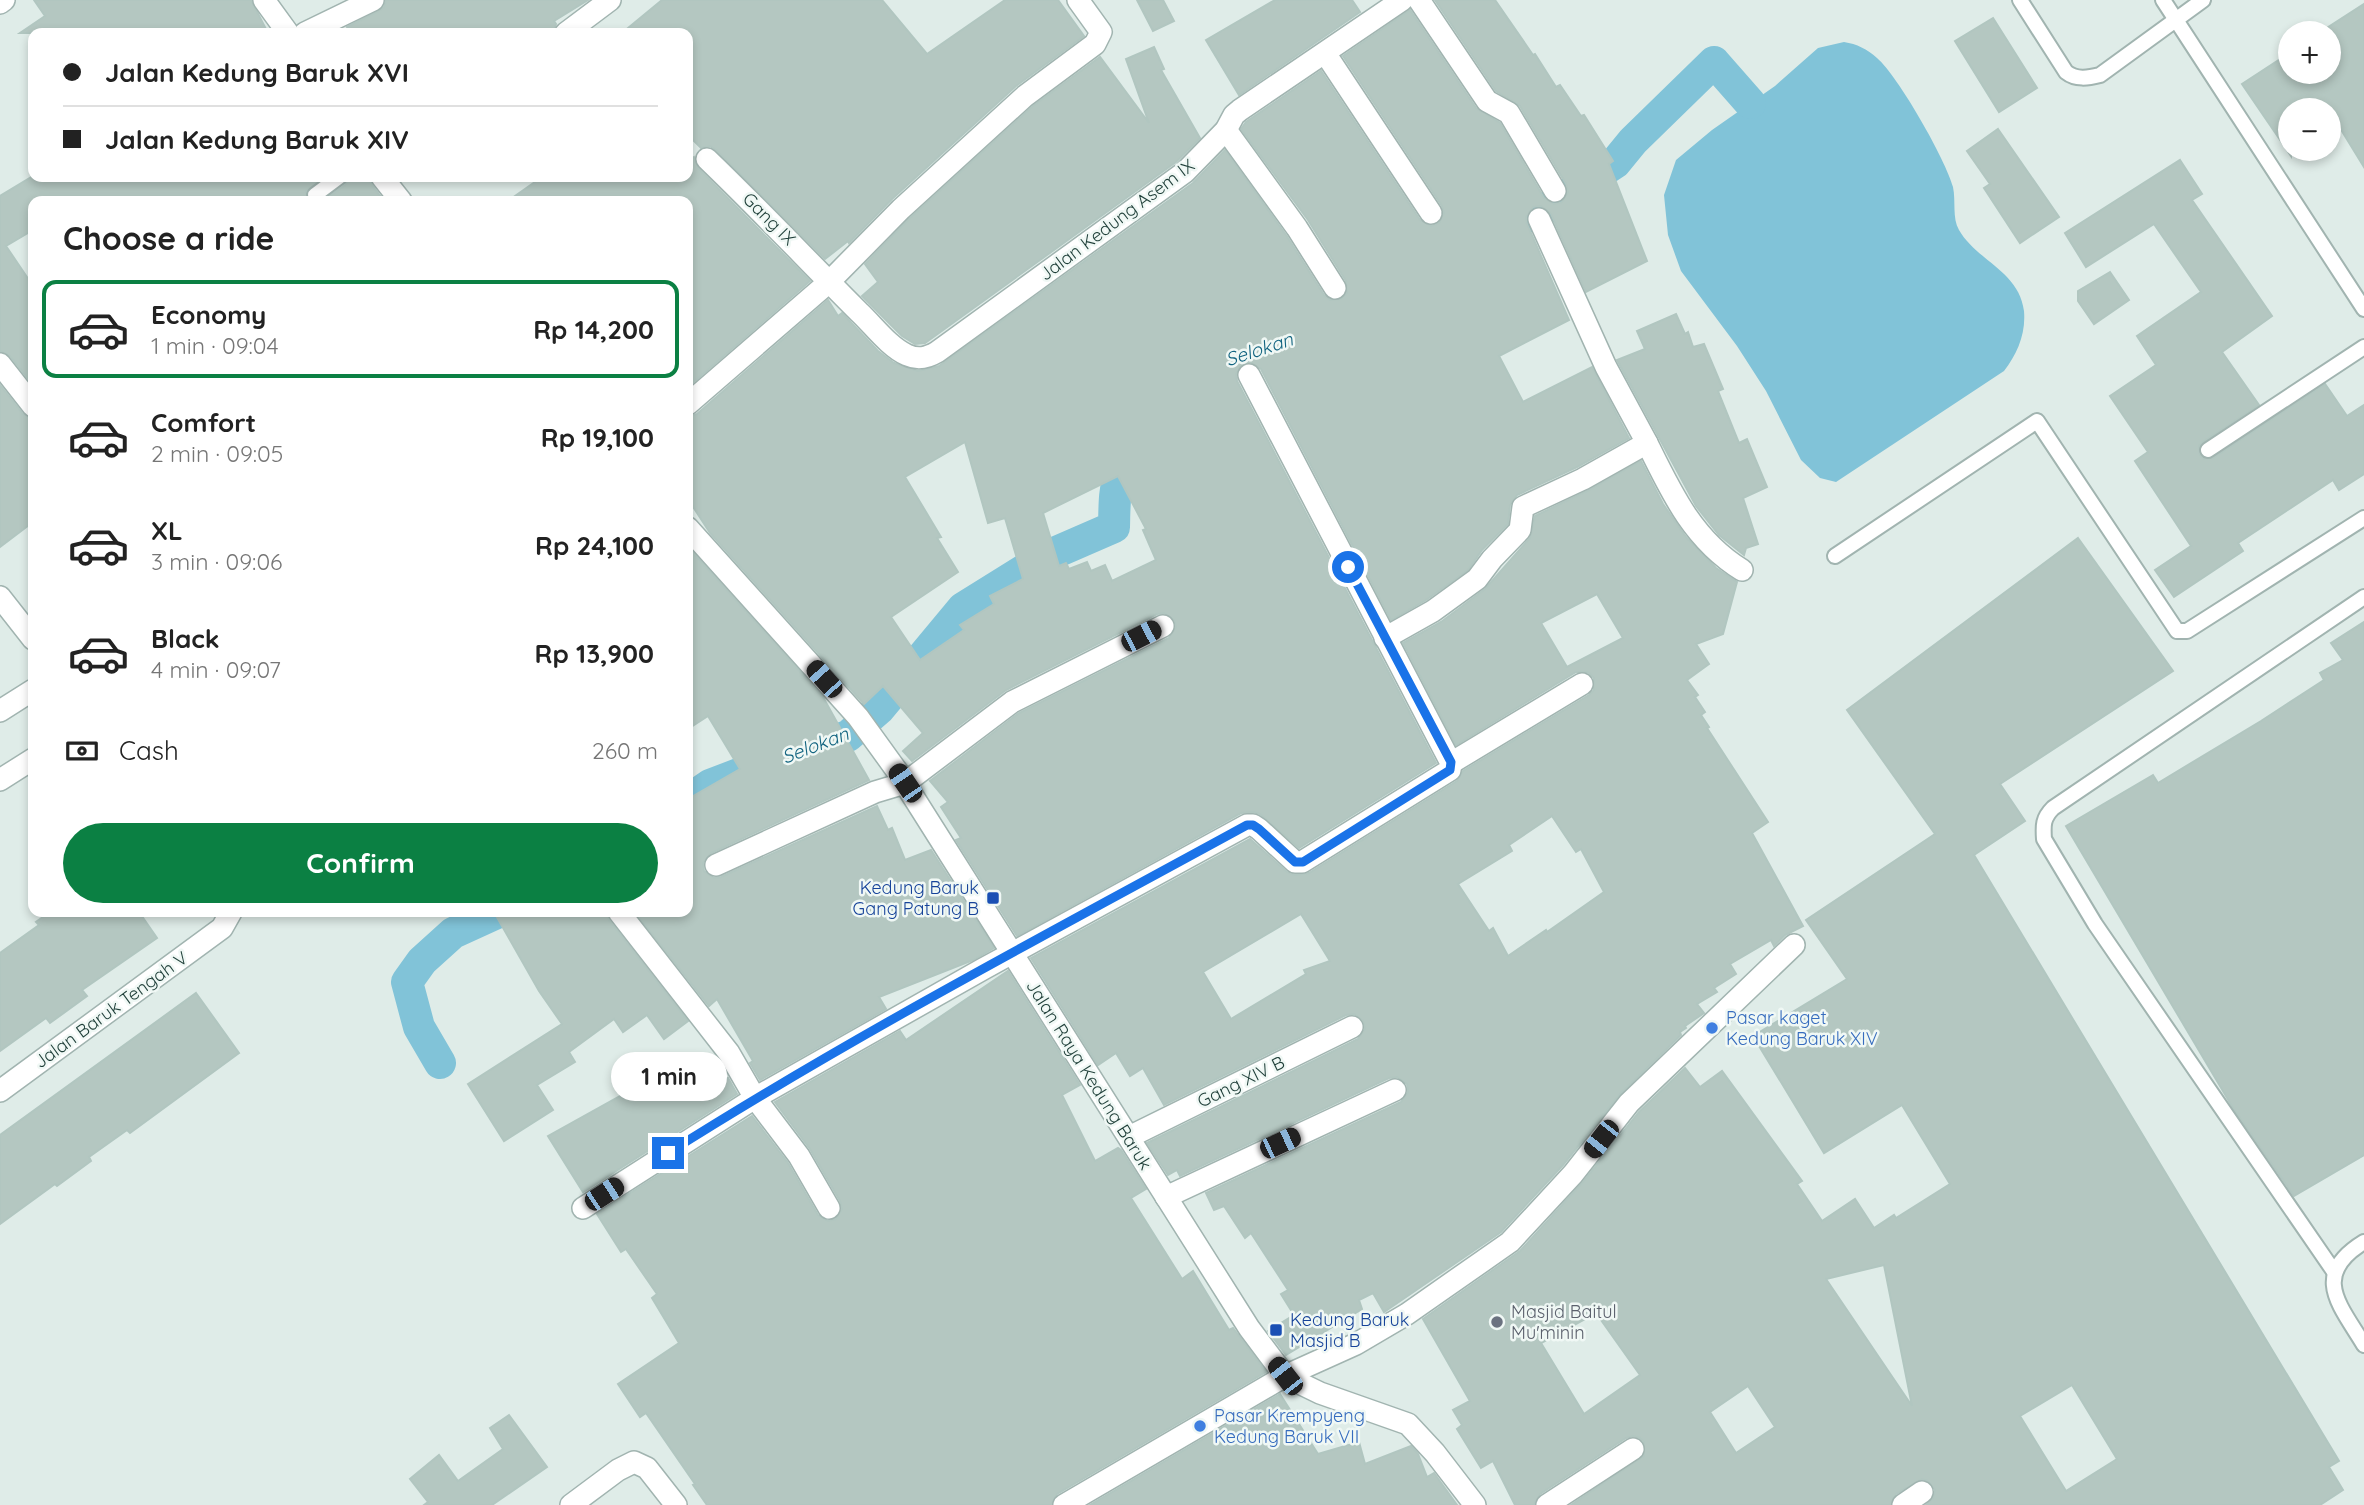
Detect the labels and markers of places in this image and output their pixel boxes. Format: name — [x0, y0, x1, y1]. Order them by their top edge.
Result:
place label: Kedung Baruk Gang Patung B — [853, 876, 979, 920]
marker: Kedung Baruk Gang Patung B — [985, 890, 1001, 906]
place label: Pasar kaget Kedung Baruk XIV — [1726, 1006, 1878, 1050]
marker: Pasar kaget Kedung Baruk XIV — [1704, 1020, 1720, 1036]
place label: Masjid Baitul Mu'minin — [1511, 1300, 1617, 1344]
place label: Kedung Baruk Masjid B — [1290, 1308, 1409, 1352]
marker: Masjid Baitul Mu'minin — [1489, 1314, 1505, 1330]
marker: Kedung Baruk Masjid B — [1268, 1322, 1284, 1338]
place label: Pasar Krempyeng Kedung Baruk VII — [1214, 1404, 1365, 1448]
marker: Pasar Krempyeng Kedung Baruk VII — [1192, 1418, 1208, 1434]

